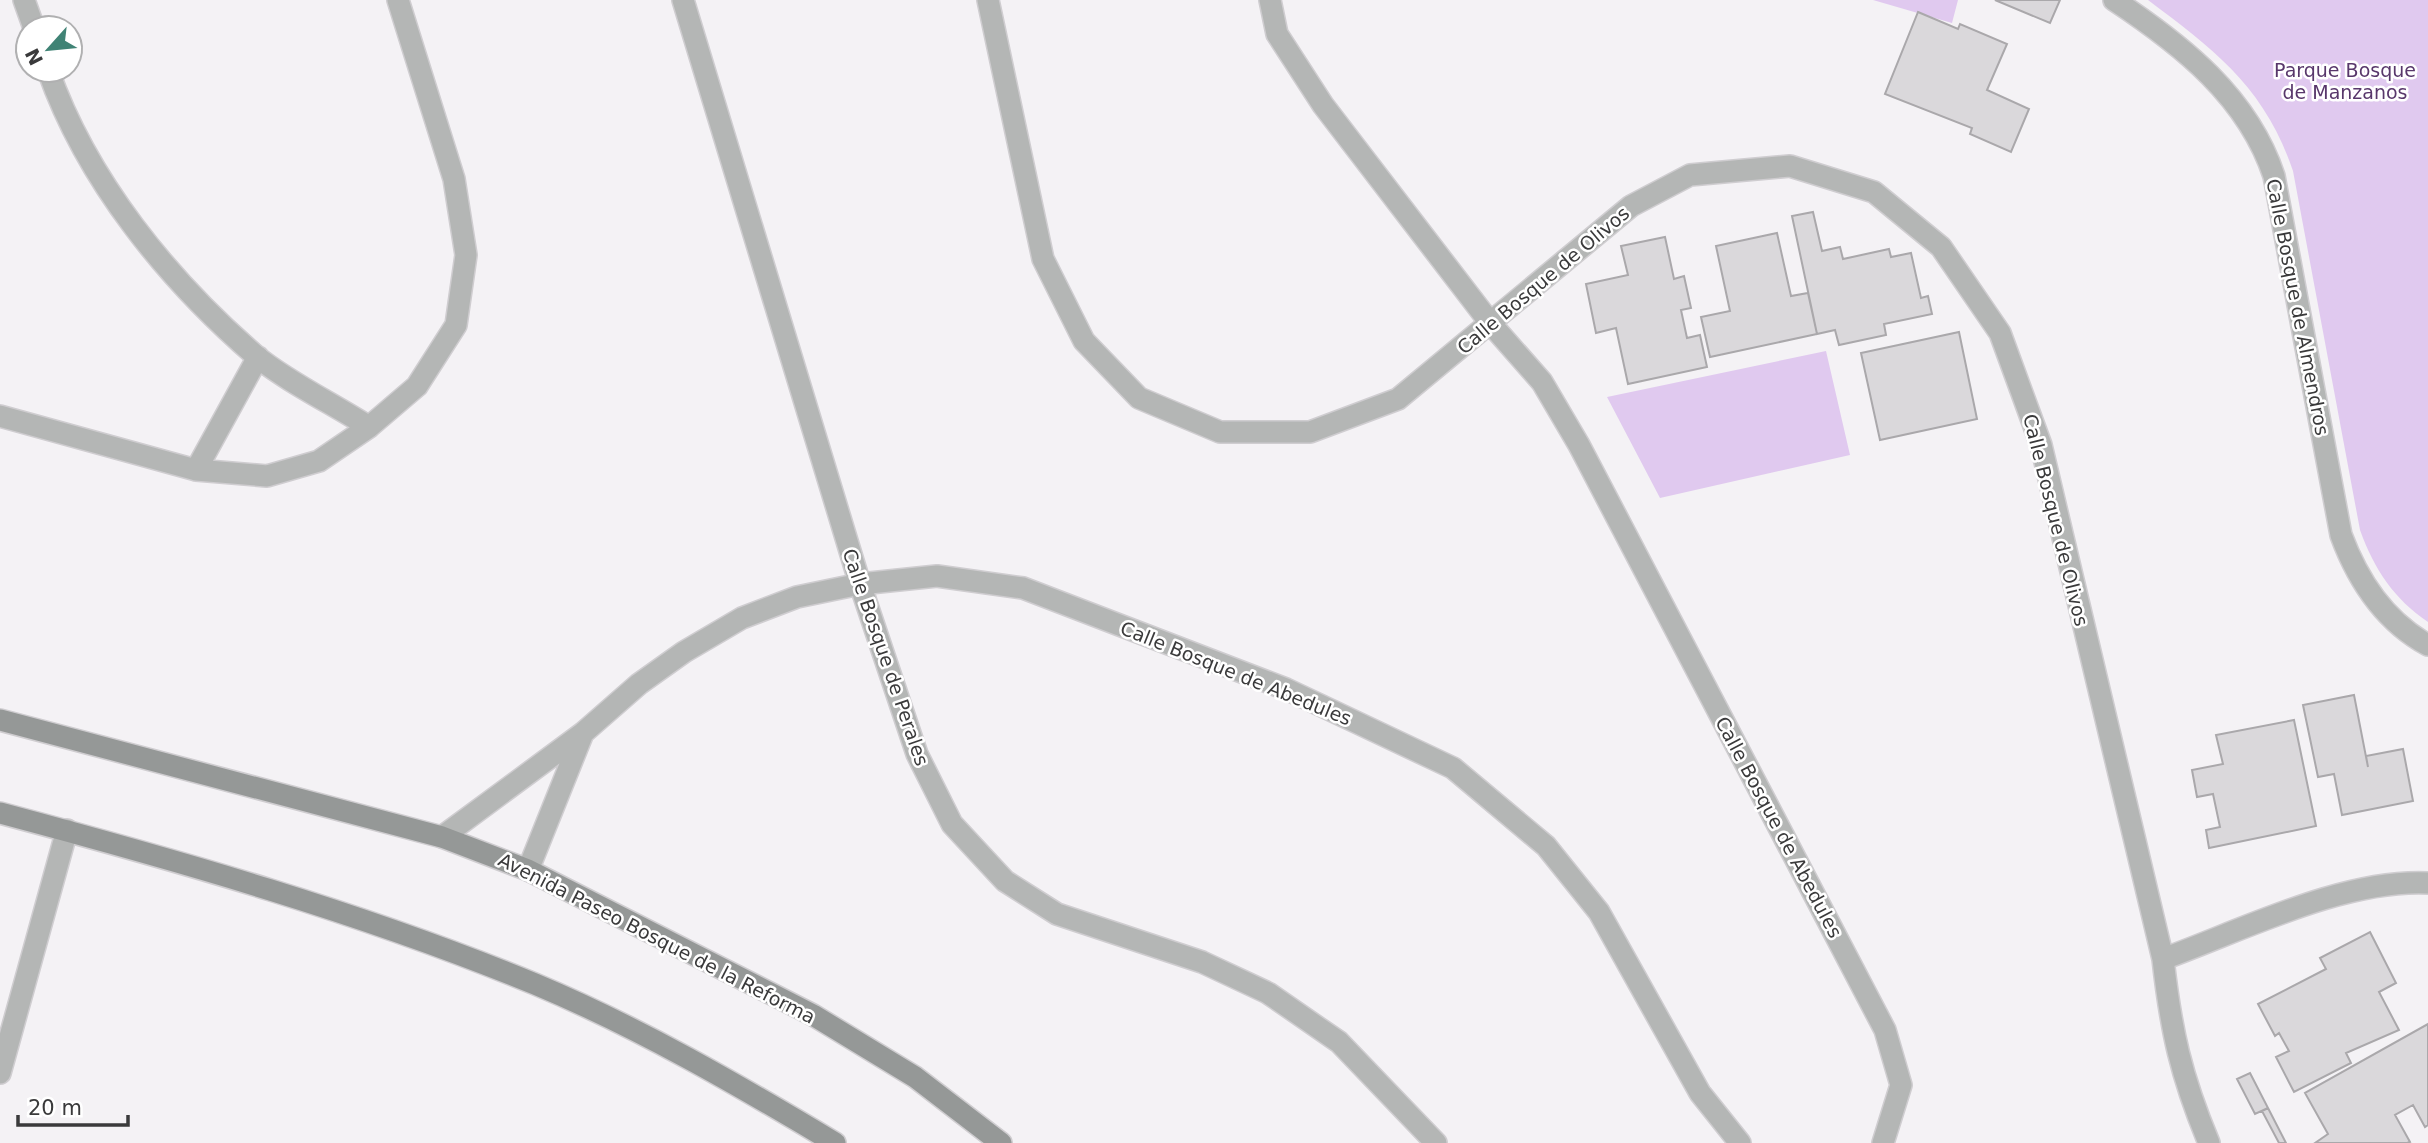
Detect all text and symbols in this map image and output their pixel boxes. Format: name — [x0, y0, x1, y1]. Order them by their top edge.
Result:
north arrow — [14, 14, 84, 84]
text: N — [20, 45, 47, 69]
park label: Parque Bosque de Manzanos — [2274, 59, 2416, 103]
street label: Calle Bosque de Almendros — [2262, 177, 2334, 437]
street label: Calle Bosque de Olivos — [1453, 202, 1633, 358]
street label: Calle Bosque de Olivos — [2019, 412, 2093, 628]
street label: Calle Bosque de Perales — [838, 546, 934, 768]
street label: Calle Bosque de Abedules — [1117, 617, 1355, 729]
street label: Calle Bosque de Abedules — [1711, 713, 1847, 941]
street label: Avenida Paseo Bosque de la Reforma — [495, 848, 819, 1028]
scale bar — [18, 1084, 128, 1128]
text: 20 m — [28, 1096, 82, 1120]

